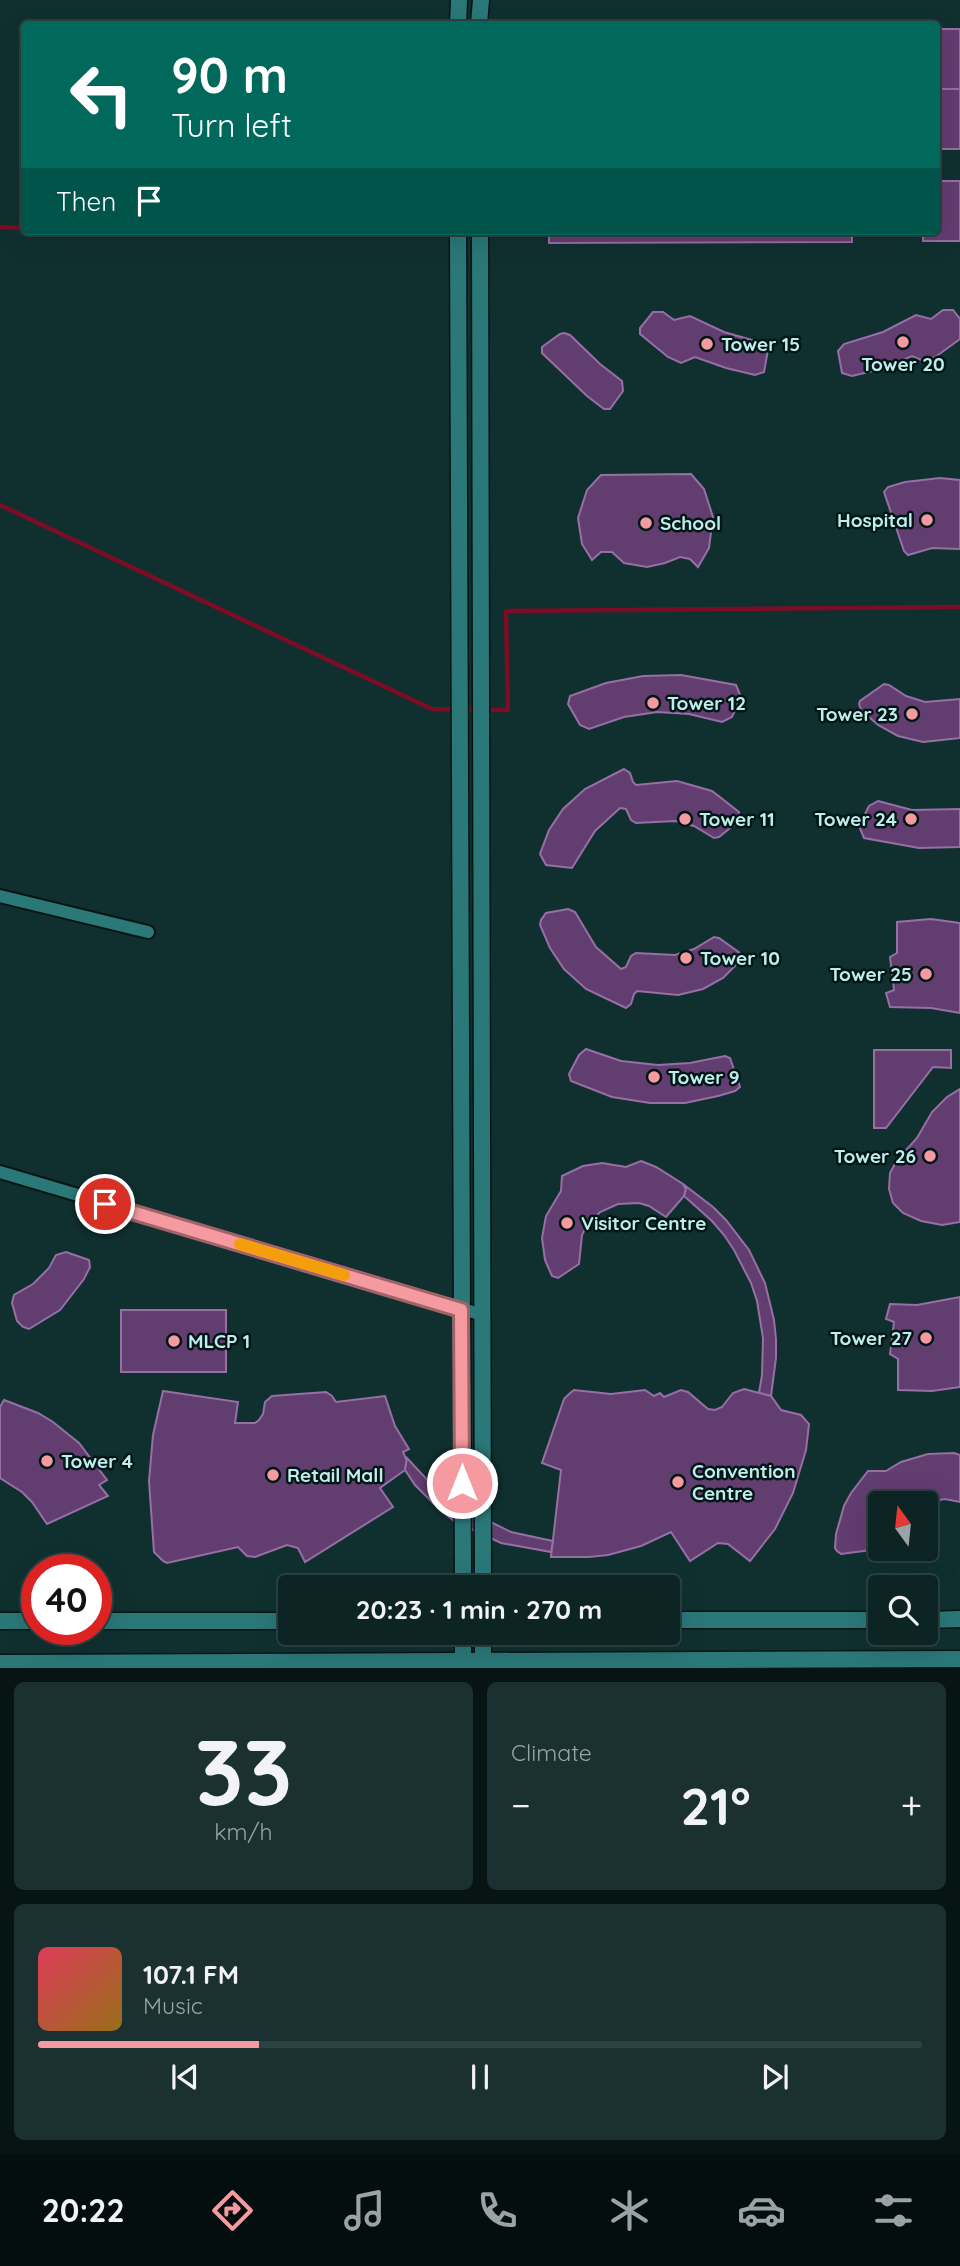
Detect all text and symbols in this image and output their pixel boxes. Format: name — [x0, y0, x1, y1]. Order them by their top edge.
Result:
text: 90 m — [171, 44, 288, 105]
icon: left — [56, 49, 147, 140]
text: Turn left — [171, 105, 292, 145]
icon: arrive — [130, 182, 168, 220]
text: Then — [56, 185, 116, 218]
place label: Tower 15 — [721, 332, 800, 356]
marker: Tower 20 — [895, 334, 911, 350]
marker: Tower 15 — [699, 336, 715, 352]
place label: Tower 20 — [861, 352, 945, 376]
place label: Hospital — [837, 508, 913, 532]
place label: School — [660, 511, 721, 535]
marker: Hospital — [919, 512, 935, 528]
marker: School — [638, 515, 654, 531]
place label: Tower 12 — [667, 691, 746, 715]
marker: Tower 12 — [645, 695, 661, 711]
place label: Tower 23 — [816, 702, 898, 726]
marker: Tower 23 — [904, 706, 920, 722]
place label: Tower 11 — [699, 807, 775, 831]
place label: Tower 24 — [814, 807, 897, 831]
marker: Tower 11 — [677, 811, 693, 827]
marker: Tower 24 — [903, 811, 919, 827]
place label: Tower 10 — [700, 946, 780, 970]
marker: Tower 10 — [678, 950, 694, 966]
place label: Tower 25 — [829, 962, 912, 986]
marker: Tower 25 — [918, 966, 934, 982]
place label: Tower 9 — [668, 1065, 740, 1089]
marker: Tower 9 — [646, 1069, 662, 1085]
place label: Tower 26 — [834, 1144, 916, 1168]
marker: Tower 26 — [922, 1148, 938, 1164]
pin — [75, 1174, 135, 1234]
icon: arrive — [86, 1185, 124, 1223]
place label: Visitor Centre — [581, 1211, 706, 1235]
marker: Visitor Centre — [559, 1215, 575, 1231]
place label: Tower 27 — [830, 1326, 912, 1350]
place label: MLCP 1 — [188, 1329, 250, 1353]
marker: Tower 27 — [918, 1330, 934, 1346]
marker: MLCP 1 — [166, 1333, 182, 1349]
position arrow — [425, 1446, 499, 1520]
place label: Tower 4 — [61, 1449, 133, 1473]
marker: Tower 4 — [39, 1453, 55, 1469]
place label: Convention Centre — [692, 1459, 796, 1505]
place label: Retail Mall — [287, 1463, 384, 1487]
marker: Retail Mall — [265, 1467, 281, 1483]
marker: Convention Centre — [670, 1474, 686, 1490]
north arrow — [868, 1491, 938, 1561]
map controls — [868, 1491, 938, 1645]
speed limit sign: 40 — [21, 1554, 112, 1645]
button: search — [868, 1575, 938, 1645]
text: 20:23 · 1 min · 270 m — [356, 1593, 602, 1626]
text: 33 — [195, 1714, 292, 1828]
text: Climate — [511, 1738, 592, 1767]
text: 21° — [681, 1773, 751, 1838]
text: − — [511, 1781, 531, 1829]
text: + — [901, 1781, 922, 1829]
text: km/h — [214, 1817, 273, 1846]
text: 107.1 FM — [143, 1958, 239, 1991]
text: Music — [143, 1991, 203, 2020]
icon: previous — [166, 2058, 204, 2096]
icon: pause — [461, 2058, 499, 2096]
icon: next — [756, 2058, 794, 2096]
icon: directions — [208, 2186, 257, 2235]
icon: music — [340, 2186, 389, 2235]
icon: phone — [473, 2186, 522, 2235]
icon: climate — [605, 2186, 654, 2235]
icon: car — [737, 2186, 786, 2235]
icon: filters — [869, 2186, 918, 2235]
text: 20:22 — [42, 2190, 125, 2230]

